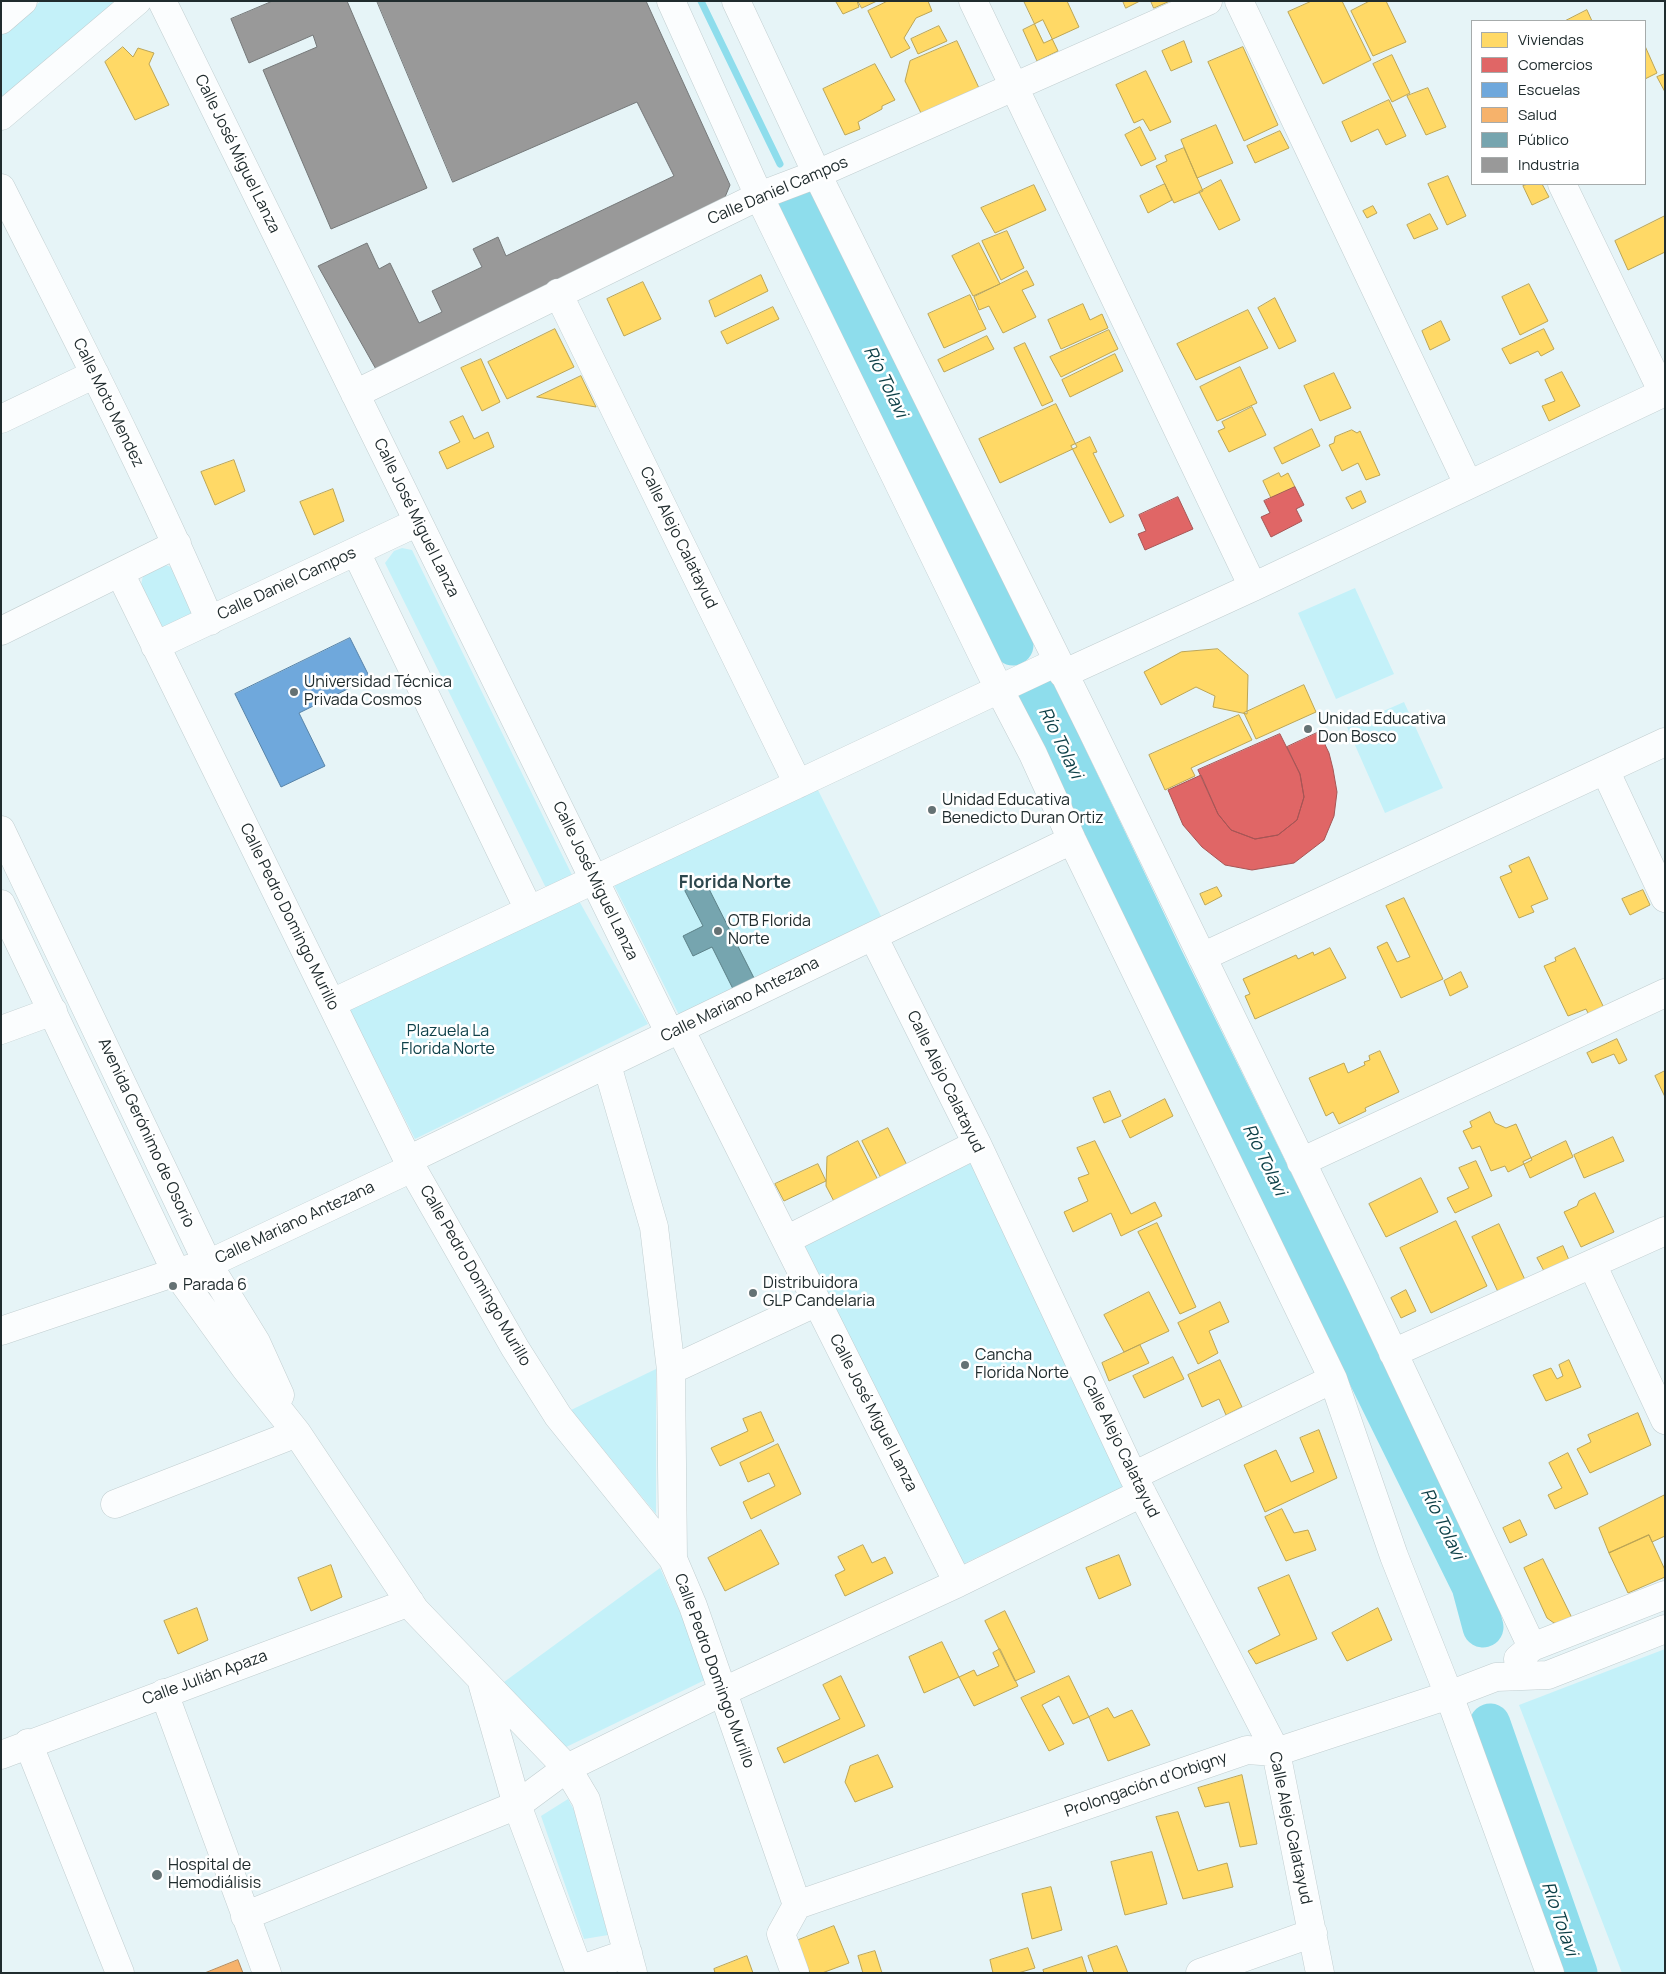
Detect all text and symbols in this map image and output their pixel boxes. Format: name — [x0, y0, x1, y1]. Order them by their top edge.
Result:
legend — [1471, 20, 1646, 185]
text: Viviendas — [1518, 29, 1584, 50]
text: Comercios — [1518, 54, 1593, 75]
street label: Calle José Miguel Lanza — [190, 72, 284, 236]
text: Escuelas — [1518, 79, 1580, 100]
text: Salud — [1518, 104, 1557, 125]
text: Público — [1518, 129, 1569, 150]
street label: Calle Daniel Campos — [705, 153, 851, 229]
text: Industria — [1518, 154, 1579, 175]
street label: Calle Moto Mendez — [68, 335, 148, 471]
water label: Río Tolavi — [858, 343, 912, 421]
street label: Calle José Miguel Lanza — [369, 436, 463, 600]
street label: Calle Alejo Calatayud — [635, 464, 721, 612]
street label: Calle Daniel Campos — [215, 543, 359, 625]
place label: Universidad Técnica Privada Cosmos — [304, 673, 452, 711]
marker: Universidad Técnica Privada Cosmos — [288, 686, 300, 698]
water label: Río Tolavi — [1033, 704, 1087, 782]
place label: Unidad Educativa Don Bosco — [1318, 710, 1446, 748]
marker: Unidad Educativa Don Bosco — [1302, 723, 1314, 735]
place label: Unidad Educativa Benedicto Duran Ortiz — [942, 791, 1104, 829]
street label: Calle José Miguel Lanza — [548, 799, 642, 963]
marker: Unidad Educativa Benedicto Duran Ortiz — [926, 804, 938, 816]
street label: Calle Pedro Domingo Murillo — [235, 820, 343, 1014]
district label: Florida Norte — [679, 872, 791, 894]
place label: OTB Florida Norte — [728, 912, 811, 950]
marker: OTB Florida Norte — [712, 925, 724, 937]
street label: Calle Mariano Antezana — [658, 953, 822, 1047]
street label: Calle Alejo Calatayud — [902, 1008, 988, 1156]
park label: Plazuela La Florida Norte — [401, 1022, 495, 1060]
street label: Avenida Gerónimo de Osorio — [94, 1035, 198, 1231]
water label: Río Tolavi — [1237, 1121, 1291, 1199]
street label: Calle Mariano Antezana — [212, 1178, 378, 1268]
street label: Calle Pedro Domingo Murillo — [415, 1182, 535, 1370]
place label: Distribuidora GLP Candelaria — [763, 1274, 875, 1312]
place label: Parada 6 — [183, 1276, 247, 1296]
marker: Parada 6 — [167, 1280, 179, 1292]
marker: Distribuidora GLP Candelaria — [747, 1287, 759, 1299]
street label: Calle José Miguel Lanza — [825, 1331, 921, 1495]
place label: Cancha Florida Norte — [975, 1346, 1069, 1384]
marker: Cancha Florida Norte — [959, 1359, 971, 1371]
street label: Calle Alejo Calatayud — [1077, 1373, 1163, 1521]
water label: Río Tolavi — [1415, 1485, 1469, 1563]
street label: Calle Pedro Domingo Murillo — [670, 1571, 758, 1771]
street label: Calle Julián Apaza — [140, 1646, 270, 1710]
street label: Prolongación d'Orbigny — [1062, 1748, 1230, 1822]
street label: Calle Alejo Calatayud — [1264, 1750, 1316, 1906]
place label: Hospital de Hemodiálisis — [168, 1856, 261, 1894]
marker: Hospital de Hemodiálisis — [150, 1868, 164, 1882]
water label: Río Tolavi — [1536, 1879, 1582, 1959]

